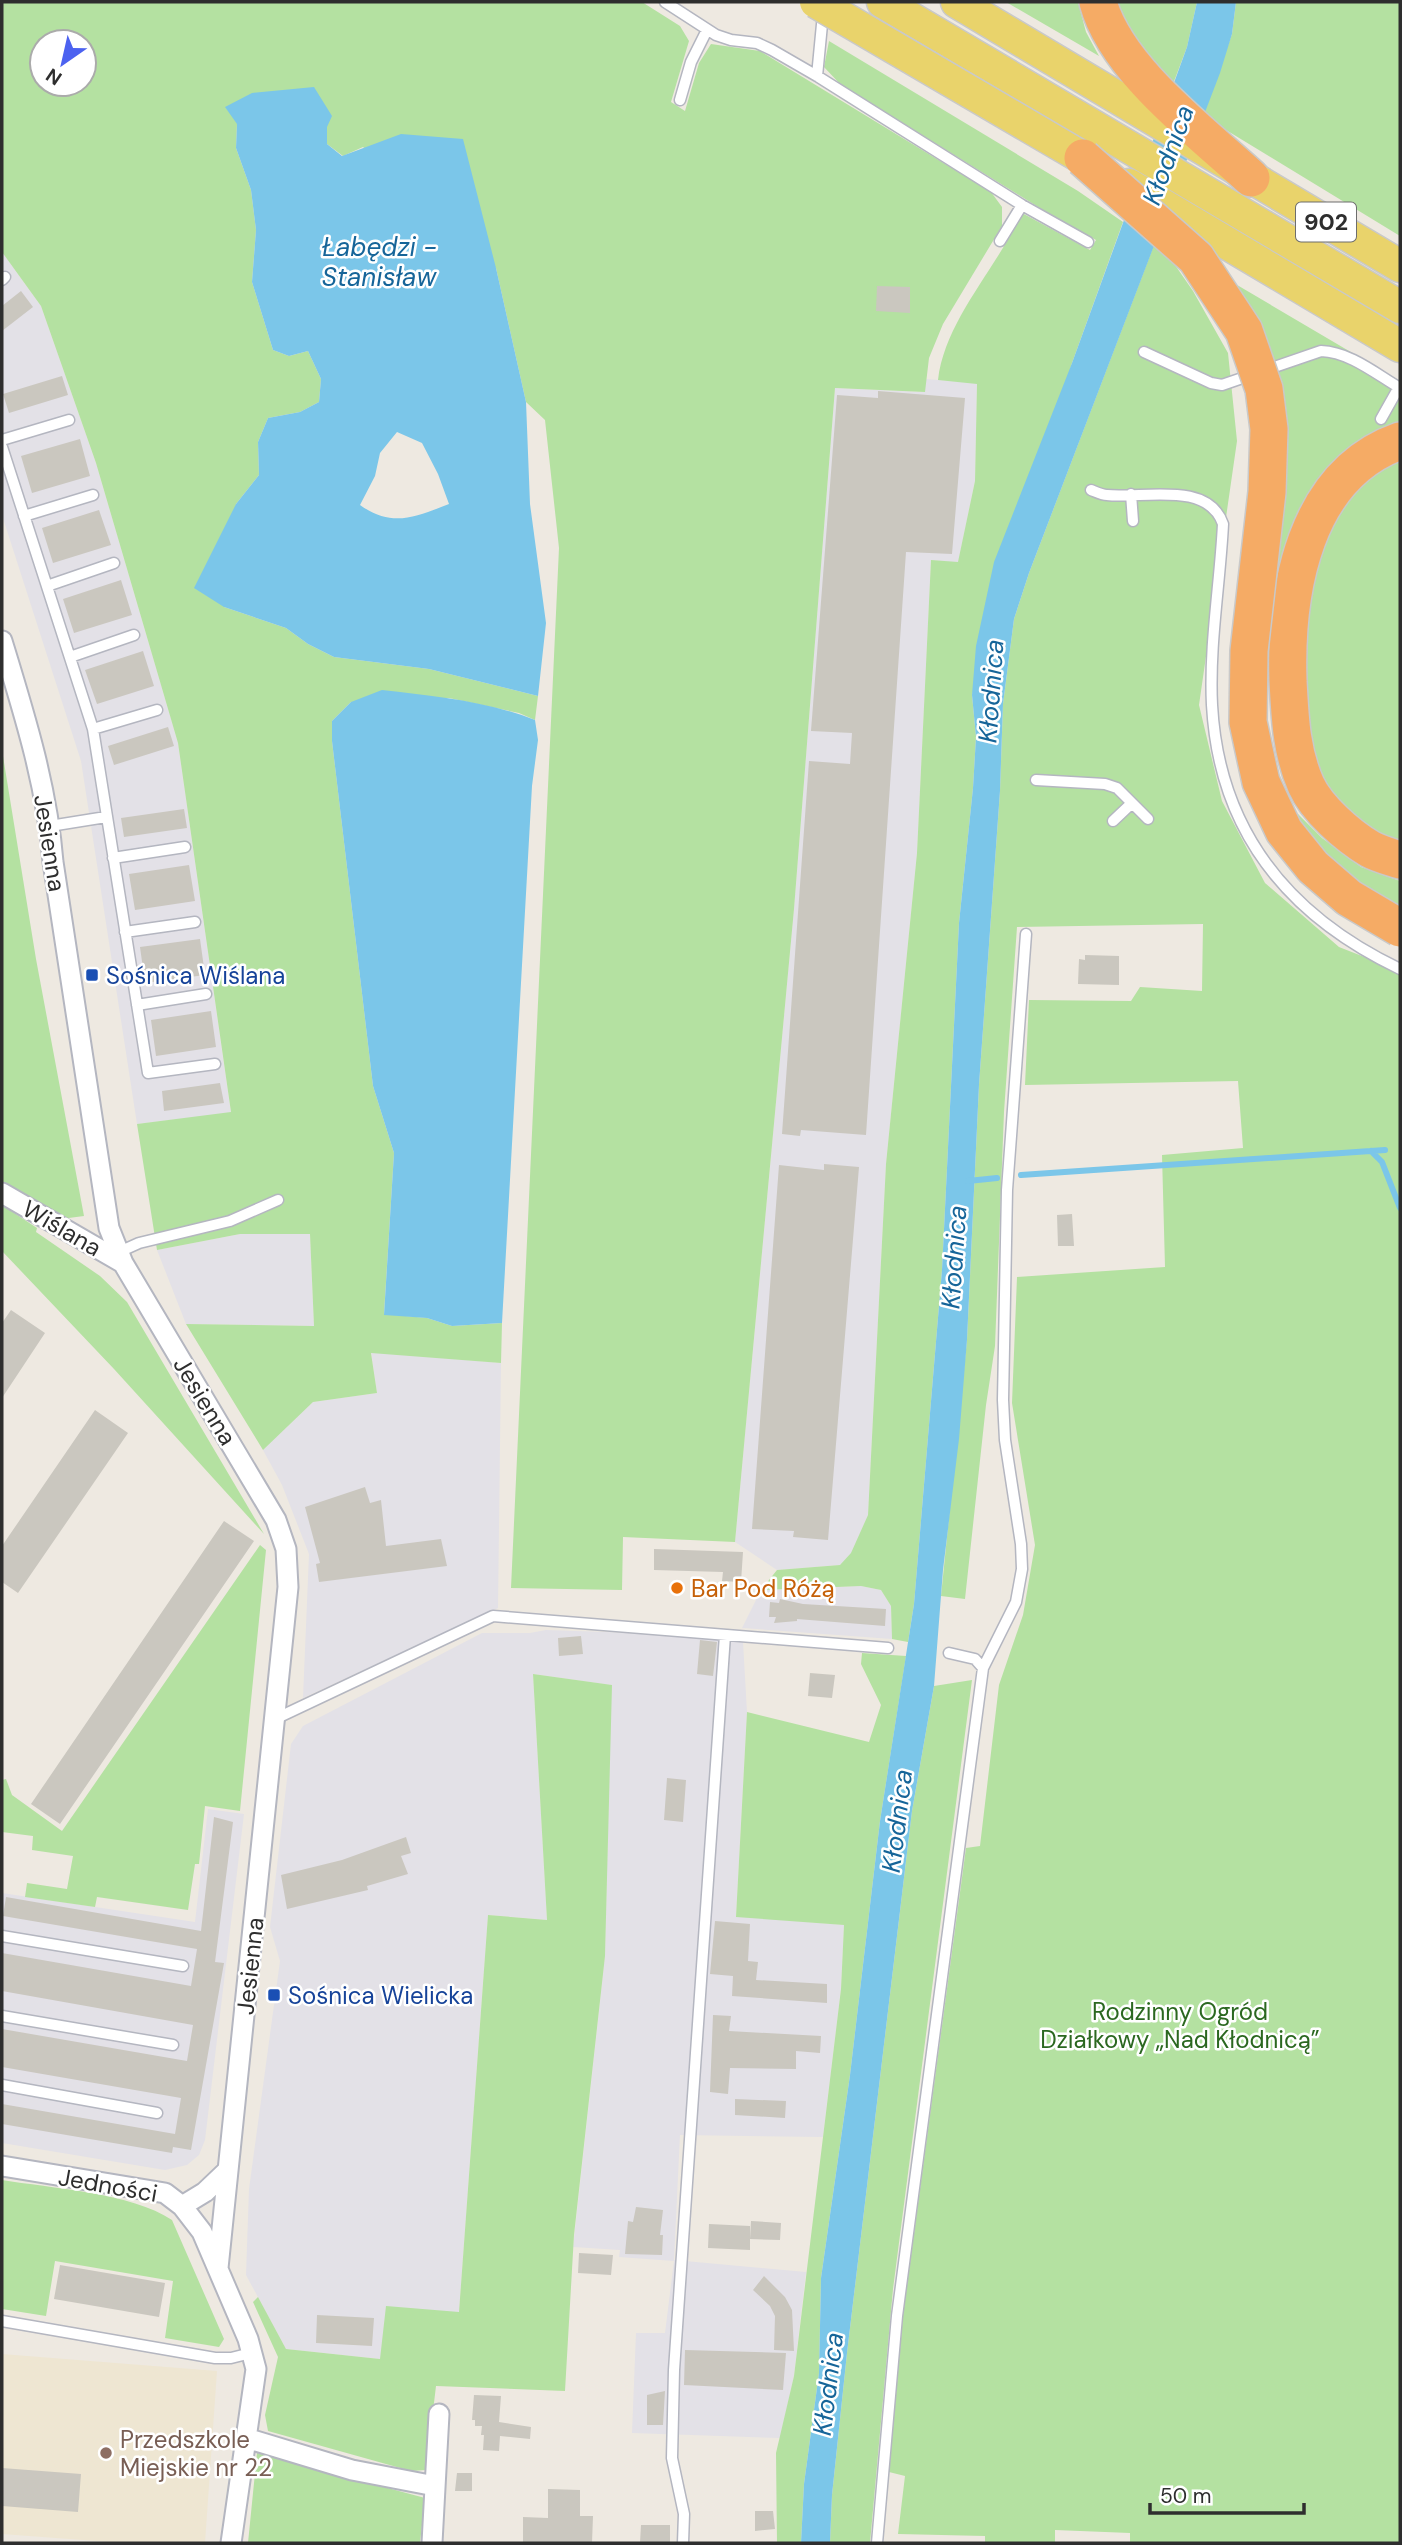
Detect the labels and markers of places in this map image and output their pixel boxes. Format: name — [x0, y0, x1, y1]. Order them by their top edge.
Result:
place label: Sośnica Wiślana — [106, 960, 285, 991]
marker: Sośnica Wiślana — [84, 967, 100, 983]
place label: Bar Pod Różą — [691, 1573, 835, 1604]
marker: Bar Pod Różą — [669, 1580, 685, 1596]
place label: Sośnica Wielicka — [288, 1980, 473, 2011]
marker: Sośnica Wielicka — [266, 1987, 282, 2003]
place label: Przedszkole Miejskie nr 22 — [120, 2424, 272, 2483]
marker: Przedszkole Miejskie nr 22 — [98, 2445, 114, 2461]

